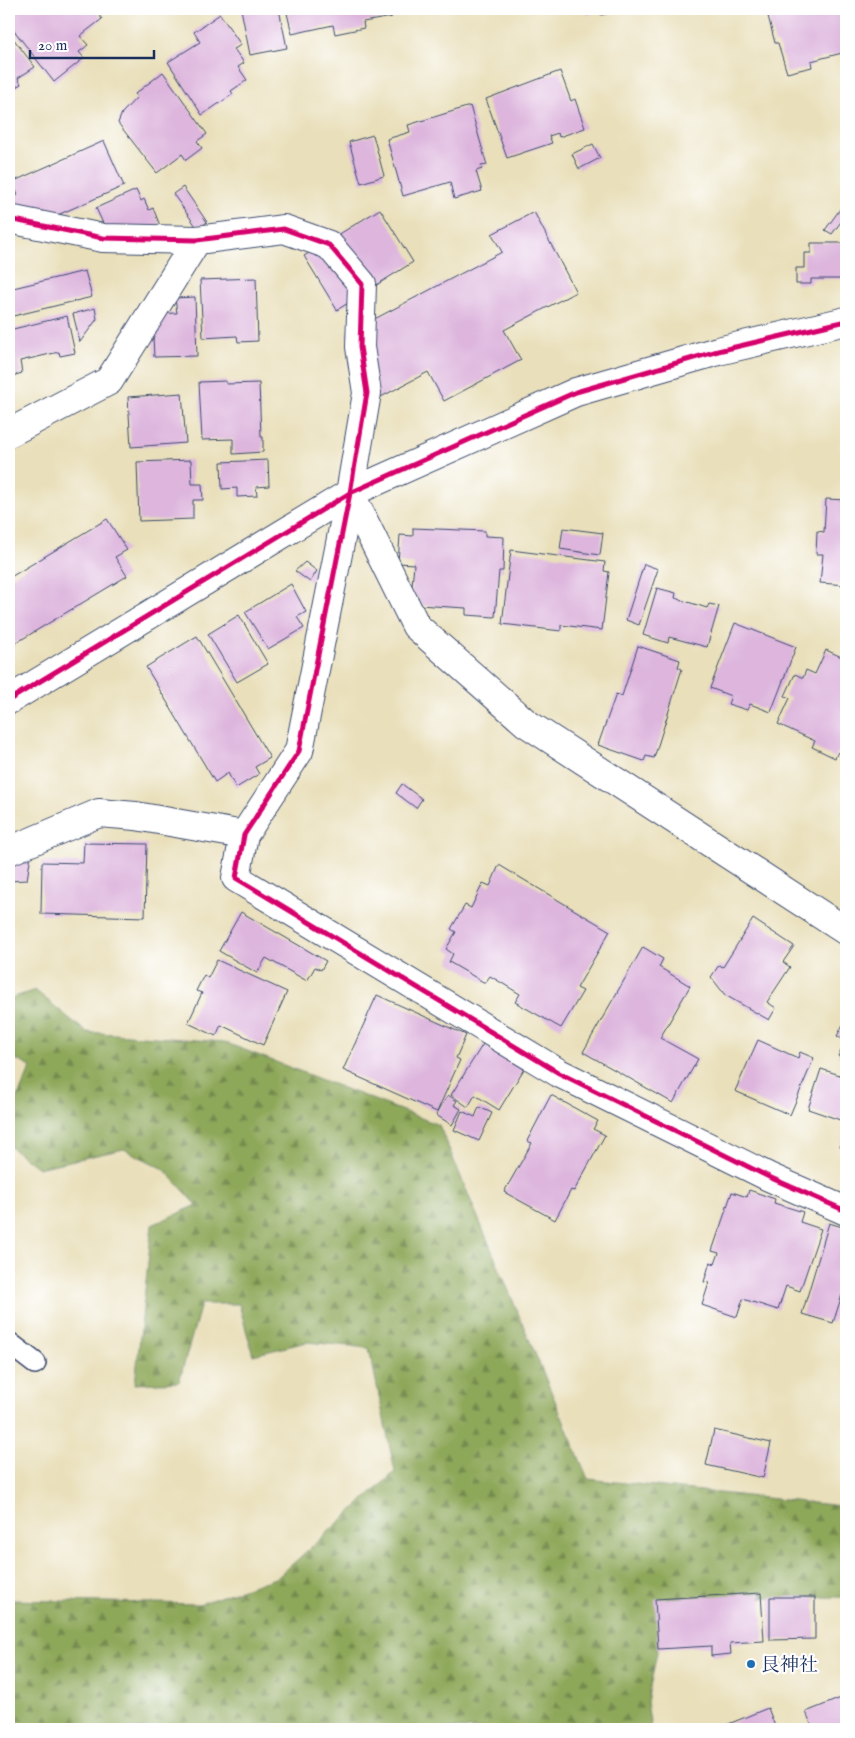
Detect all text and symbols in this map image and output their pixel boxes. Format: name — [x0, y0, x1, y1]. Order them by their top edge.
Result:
scale bar — [30, 28, 154, 60]
text: 20 m — [38, 36, 68, 55]
place label: 艮神社 — [761, 1654, 818, 1678]
marker: 艮神社 — [745, 1658, 757, 1670]

